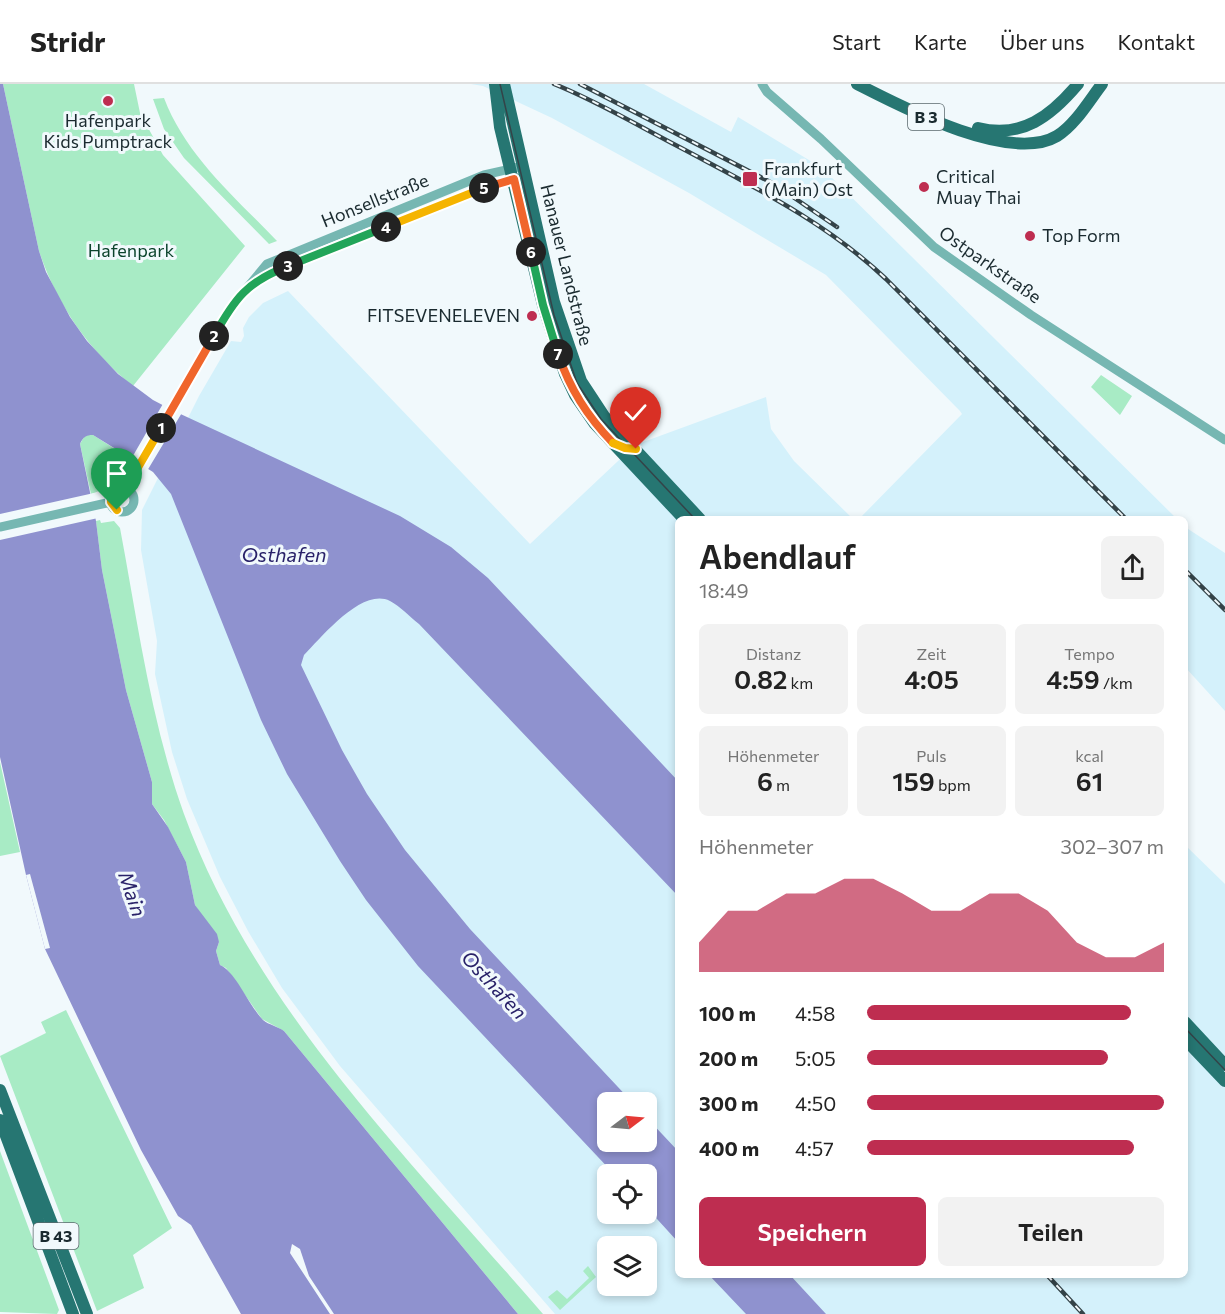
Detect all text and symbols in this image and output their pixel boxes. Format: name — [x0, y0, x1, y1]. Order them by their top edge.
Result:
text: Stridr — [30, 24, 106, 58]
text: Start — [832, 29, 881, 54]
text: Karte — [914, 29, 967, 54]
text: Über uns — [1000, 29, 1084, 54]
text: Kontakt — [1117, 29, 1195, 54]
marker: Hafenpark Kids Pumptrack — [101, 94, 115, 108]
road number: B 3 — [908, 104, 944, 130]
place label: Hafenpark Kids Pumptrack — [44, 109, 173, 152]
place label: Frankfurt (Main) Ost — [764, 157, 853, 200]
place label: Critical Muay Thai — [936, 165, 1021, 208]
street label: Honsellstraße — [318, 169, 431, 232]
marker: Frankfurt (Main) Ost — [741, 170, 759, 188]
pin: 5 — [469, 173, 499, 203]
text: 5 — [479, 178, 489, 197]
marker: Critical Muay Thai — [917, 180, 931, 194]
street label: Hanauer Landstraße — [536, 182, 598, 348]
pin: 4 — [371, 212, 401, 242]
text: 4 — [381, 217, 391, 236]
street label: Ostparkstraße — [935, 221, 1046, 307]
place label: Top Form — [1042, 224, 1121, 246]
marker: Top Form — [1023, 229, 1037, 243]
pin: 6 — [516, 237, 546, 267]
park label: Hafenpark — [88, 239, 174, 261]
text: 6 — [526, 242, 536, 261]
pin: 3 — [273, 251, 303, 281]
text: 3 — [283, 256, 293, 275]
place label: FITSEVENELEVEN — [367, 304, 520, 326]
marker: FITSEVENELEVEN — [525, 309, 539, 323]
pin: 2 — [199, 321, 229, 351]
text: 2 — [209, 326, 219, 345]
pin: 7 — [543, 339, 573, 369]
text: 7 — [554, 344, 562, 363]
pin — [610, 387, 661, 449]
icon: check — [619, 396, 652, 429]
pin: 1 — [146, 413, 176, 443]
text: 1 — [157, 418, 165, 437]
pin — [91, 448, 142, 510]
icon: arrive — [100, 457, 133, 490]
text: Abendlauf — [699, 535, 856, 576]
button: share — [1101, 536, 1164, 599]
water label: Osthafen — [242, 542, 326, 566]
text: 18:49 — [699, 578, 749, 602]
text: Distanz — [746, 644, 801, 663]
text: Zeit — [917, 644, 946, 663]
text: Tempo — [1064, 644, 1115, 663]
text: 0.82 — [734, 663, 787, 694]
text: 4:05 — [904, 663, 959, 694]
text: 4:59 — [1046, 663, 1100, 694]
text: km — [787, 673, 813, 692]
text: /km — [1100, 673, 1133, 692]
text: Höhenmeter — [728, 746, 819, 765]
text: Puls — [916, 746, 947, 765]
text: kcal — [1075, 746, 1104, 765]
text: 6 — [757, 765, 773, 796]
text: 159 — [892, 765, 935, 796]
text: 61 — [1076, 765, 1103, 796]
text: m — [773, 775, 790, 794]
text: bpm — [935, 775, 971, 794]
text: Höhenmeter — [699, 834, 814, 858]
text: 302–307 m — [1061, 834, 1164, 858]
water label: Main — [114, 868, 152, 919]
water label: Osthafen — [457, 945, 532, 1024]
text: 100 m — [699, 1001, 756, 1025]
text: 4:58 — [795, 1001, 835, 1025]
text: 200 m — [699, 1046, 758, 1070]
text: 5:05 — [795, 1046, 836, 1070]
text: 300 m — [699, 1091, 759, 1115]
text: 4:50 — [795, 1091, 836, 1115]
north arrow — [597, 1092, 657, 1152]
map controls — [597, 1092, 657, 1296]
text: 400 m — [699, 1136, 759, 1160]
text: 4:57 — [795, 1136, 834, 1160]
button: locate — [597, 1164, 657, 1224]
button: Speichern — [699, 1197, 926, 1266]
button: Teilen — [938, 1197, 1164, 1266]
road number: B 43 — [34, 1223, 78, 1249]
button: layers — [597, 1236, 657, 1296]

